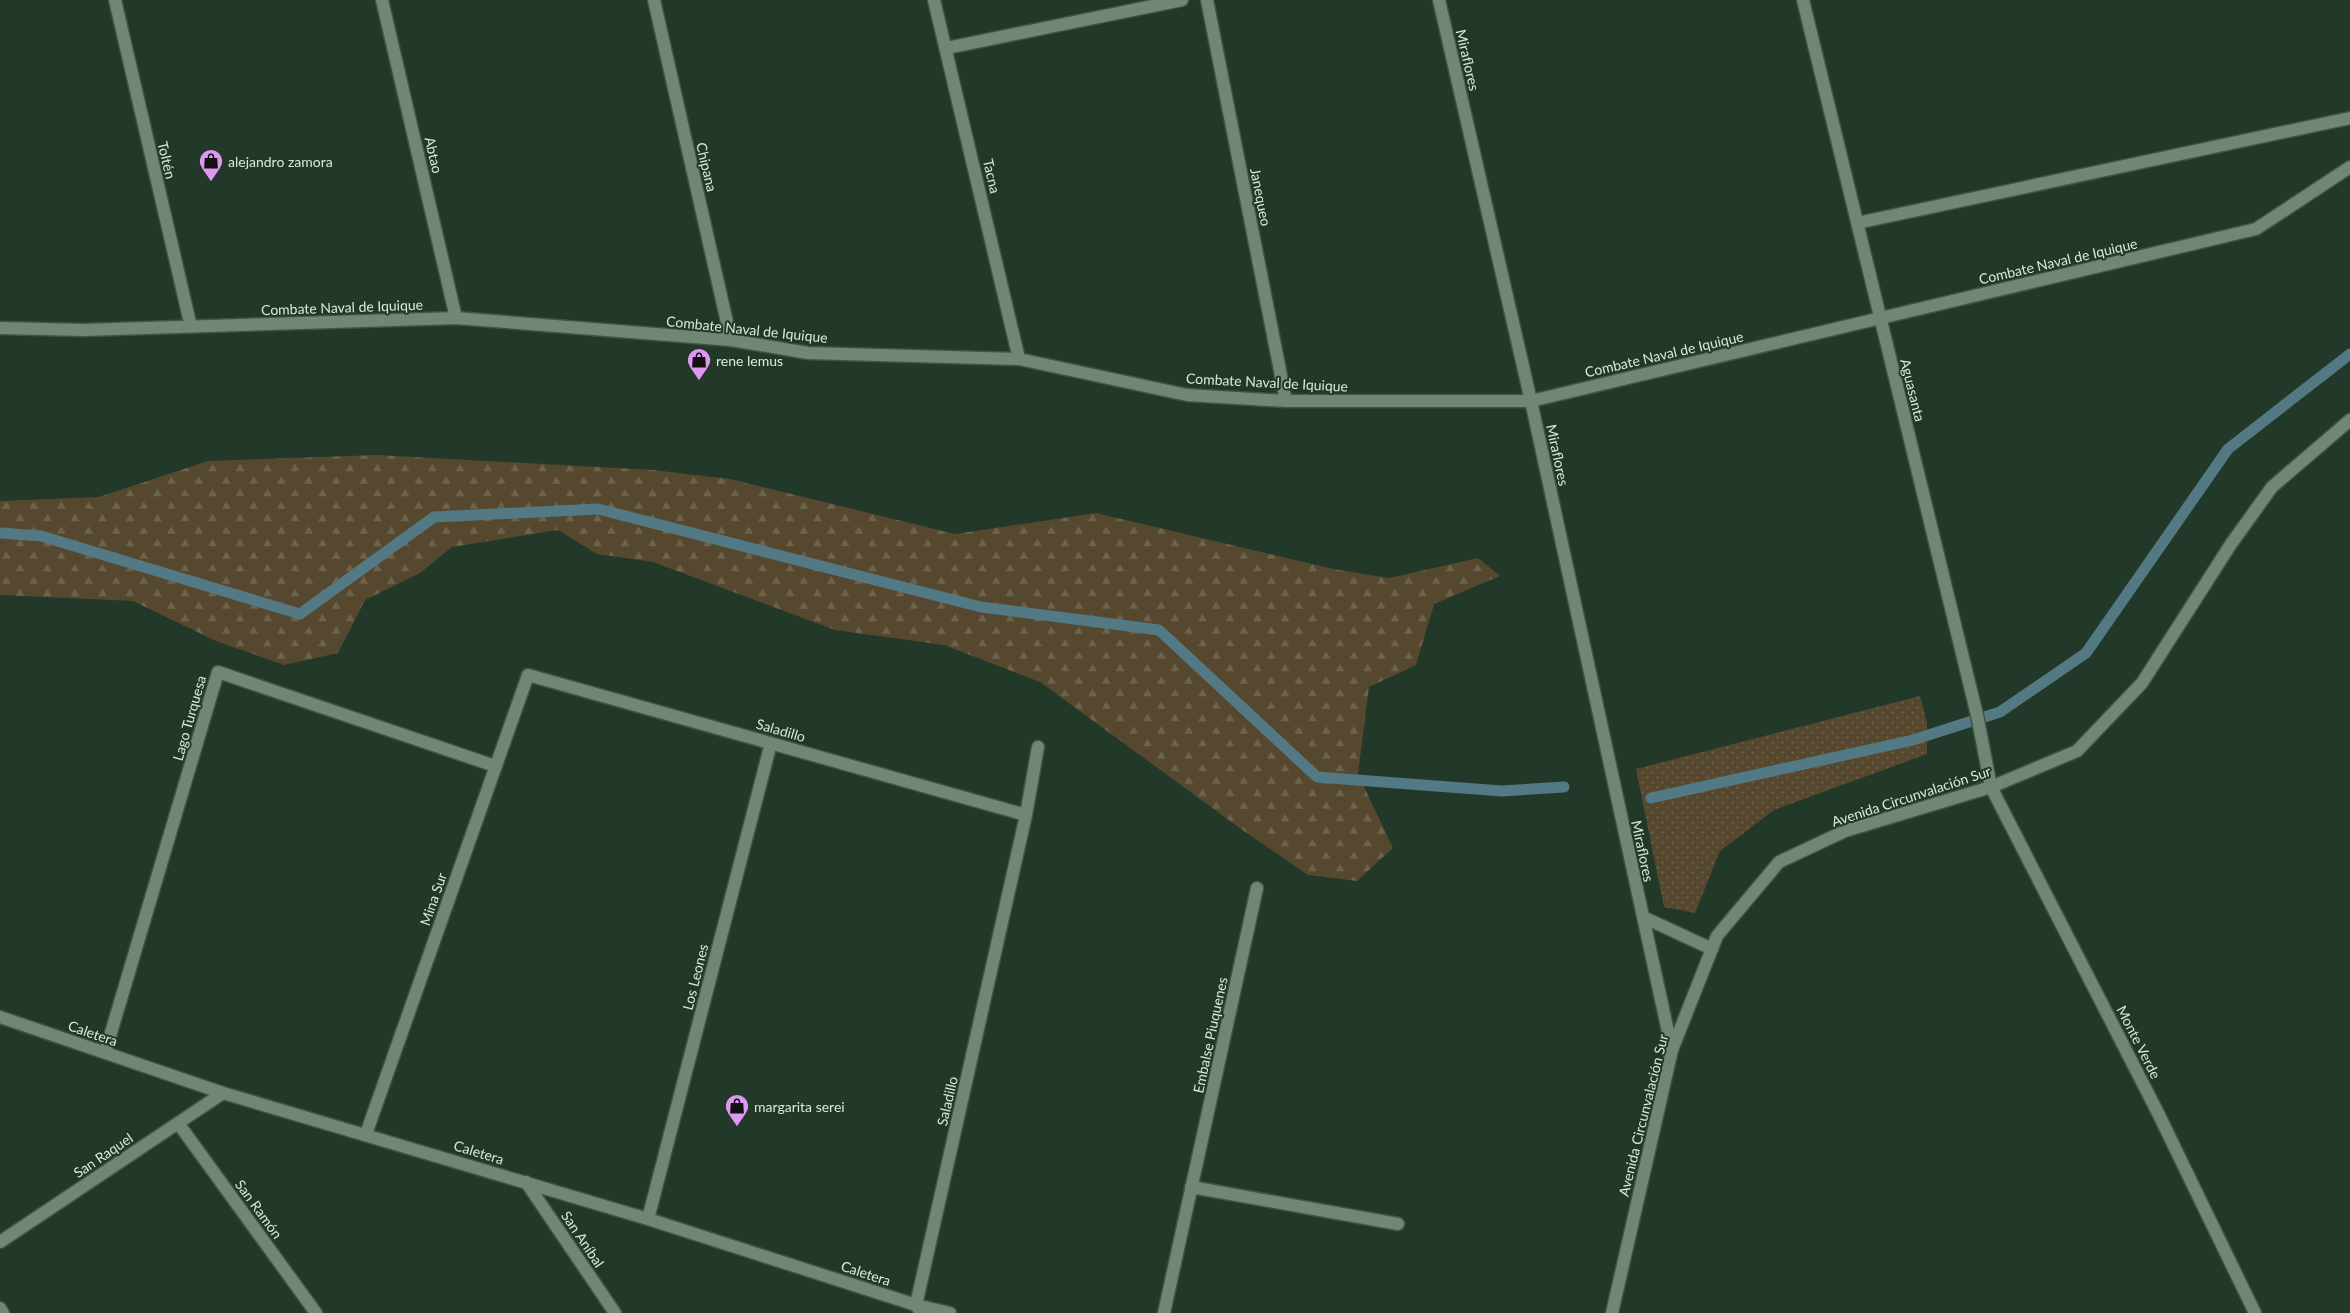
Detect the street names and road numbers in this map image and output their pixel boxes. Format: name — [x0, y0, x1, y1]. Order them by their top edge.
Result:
street label: Miraflores — [1453, 28, 1483, 92]
street label: Abtao — [422, 135, 446, 175]
street label: Toltén — [154, 140, 180, 180]
street label: Chipana — [693, 141, 721, 193]
street label: Tacna — [980, 157, 1004, 195]
street label: Janequeo — [1247, 167, 1275, 228]
street label: Combate Naval de Iquique — [1977, 234, 2139, 288]
street label: Combate Naval de Iquique — [261, 296, 423, 318]
street label: Combate Naval de Iquique — [666, 312, 828, 346]
street label: Combate Naval de Iquique — [1583, 327, 1745, 381]
street label: Aguasanta — [1897, 357, 1929, 423]
street label: Combate Naval de Iquique — [1186, 369, 1348, 395]
street label: Miraflores — [1543, 423, 1573, 487]
street label: Lago Turquesa — [169, 673, 209, 763]
street label: Saladillo — [754, 715, 808, 745]
street label: Avenida Circunvalación Sur — [1829, 762, 1993, 830]
street label: Miraflores — [1628, 819, 1658, 883]
street label: Mina Sur — [416, 870, 450, 928]
street label: Los Leones — [679, 942, 711, 1012]
street label: Embalse Piuquenes — [1189, 975, 1231, 1095]
street label: Monte Verde — [2113, 1003, 2165, 1081]
street label: Caletera — [66, 1017, 120, 1049]
street label: Avenida Circunvalación Sur — [1615, 1032, 1671, 1198]
street label: Saladillo — [933, 1074, 961, 1127]
street label: San Raquel — [70, 1129, 136, 1181]
street label: Caletera — [452, 1136, 506, 1168]
street label: San Ramón — [232, 1176, 286, 1242]
street label: San Aníbal — [558, 1208, 608, 1270]
street label: Caletera — [839, 1257, 893, 1289]

